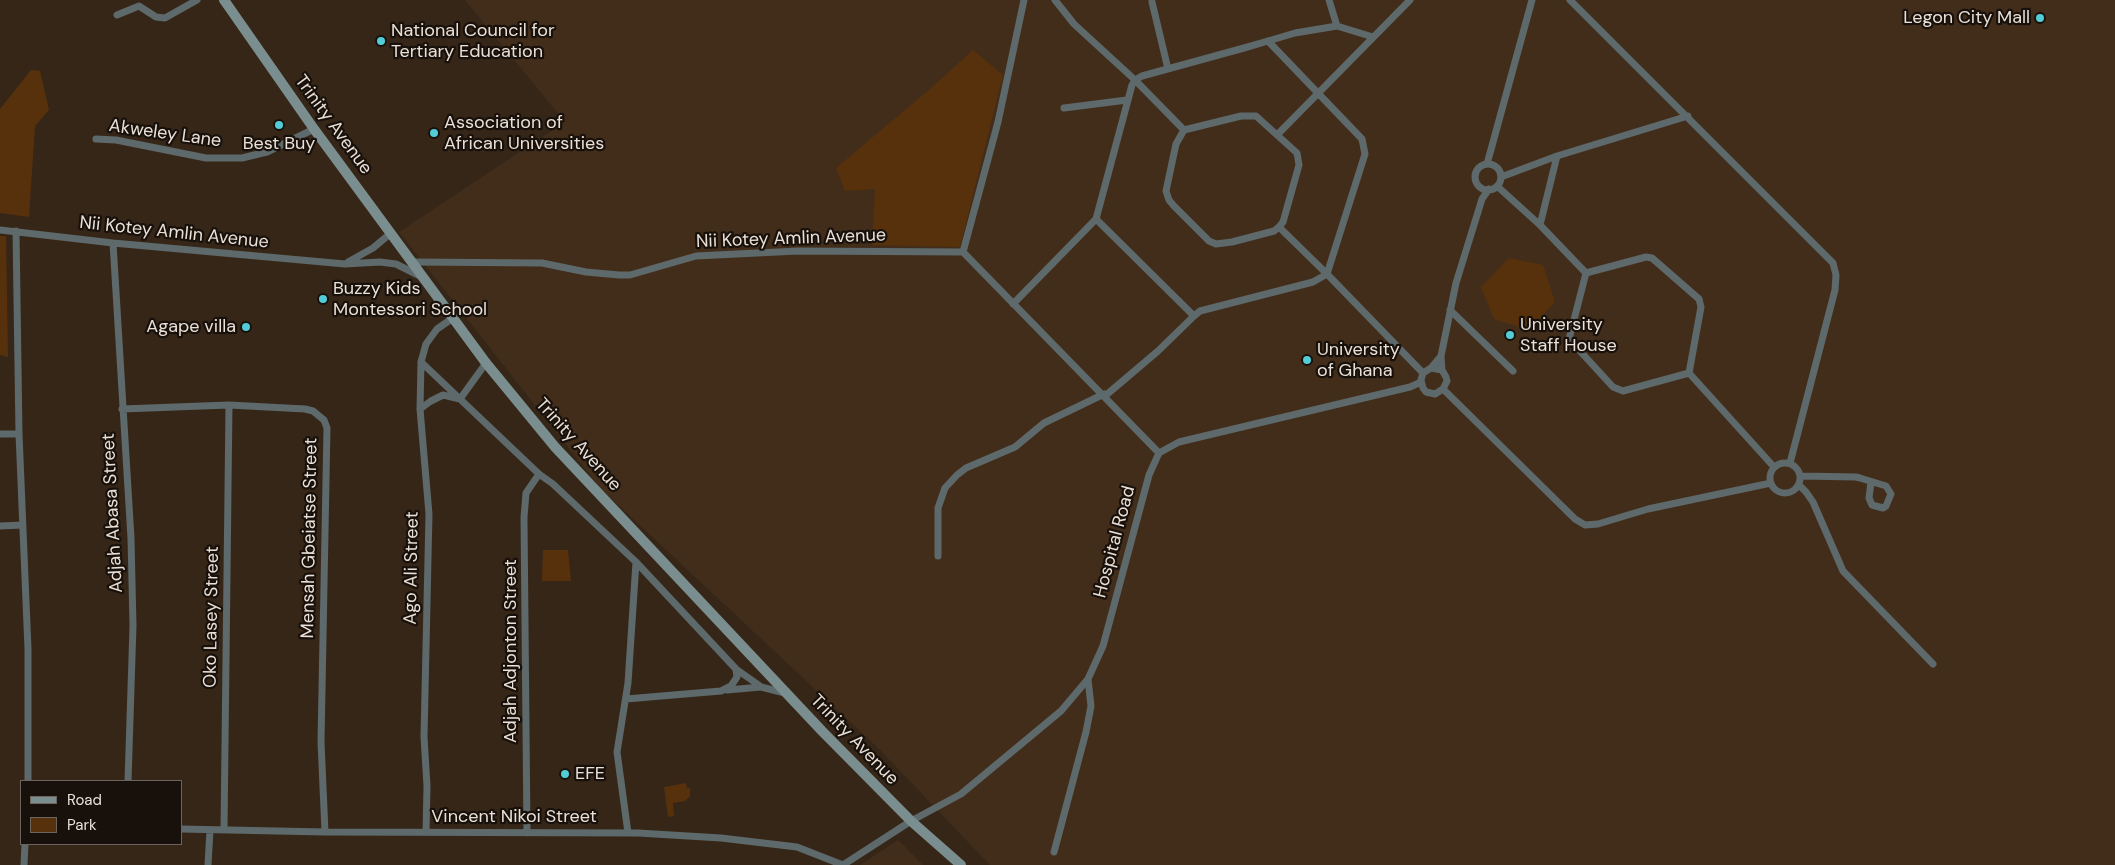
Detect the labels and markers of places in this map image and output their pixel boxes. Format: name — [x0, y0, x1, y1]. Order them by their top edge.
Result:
place label: Legon City Mall — [1903, 7, 2030, 29]
marker: Legon City Mall — [2034, 12, 2046, 24]
place label: National Council for Tertiary Education — [391, 20, 555, 62]
marker: National Council for Tertiary Education — [375, 35, 387, 47]
place label: Association of African Universities — [444, 112, 604, 154]
marker: Best Buy — [273, 119, 285, 131]
marker: Association of African Universities — [428, 127, 440, 139]
place label: Best Buy — [243, 133, 315, 155]
place label: Buzzy Kids Montessori School — [333, 278, 487, 320]
marker: Buzzy Kids Montessori School — [317, 293, 329, 305]
place label: University Staff House — [1520, 314, 1617, 356]
place label: Agape villa — [146, 316, 236, 338]
marker: Agape villa — [240, 321, 252, 333]
marker: University Staff House — [1504, 329, 1516, 341]
place label: University of Ghana — [1317, 339, 1400, 382]
marker: University of Ghana — [1301, 354, 1313, 366]
place label: EFE — [575, 763, 605, 785]
marker: EFE — [559, 768, 571, 780]

